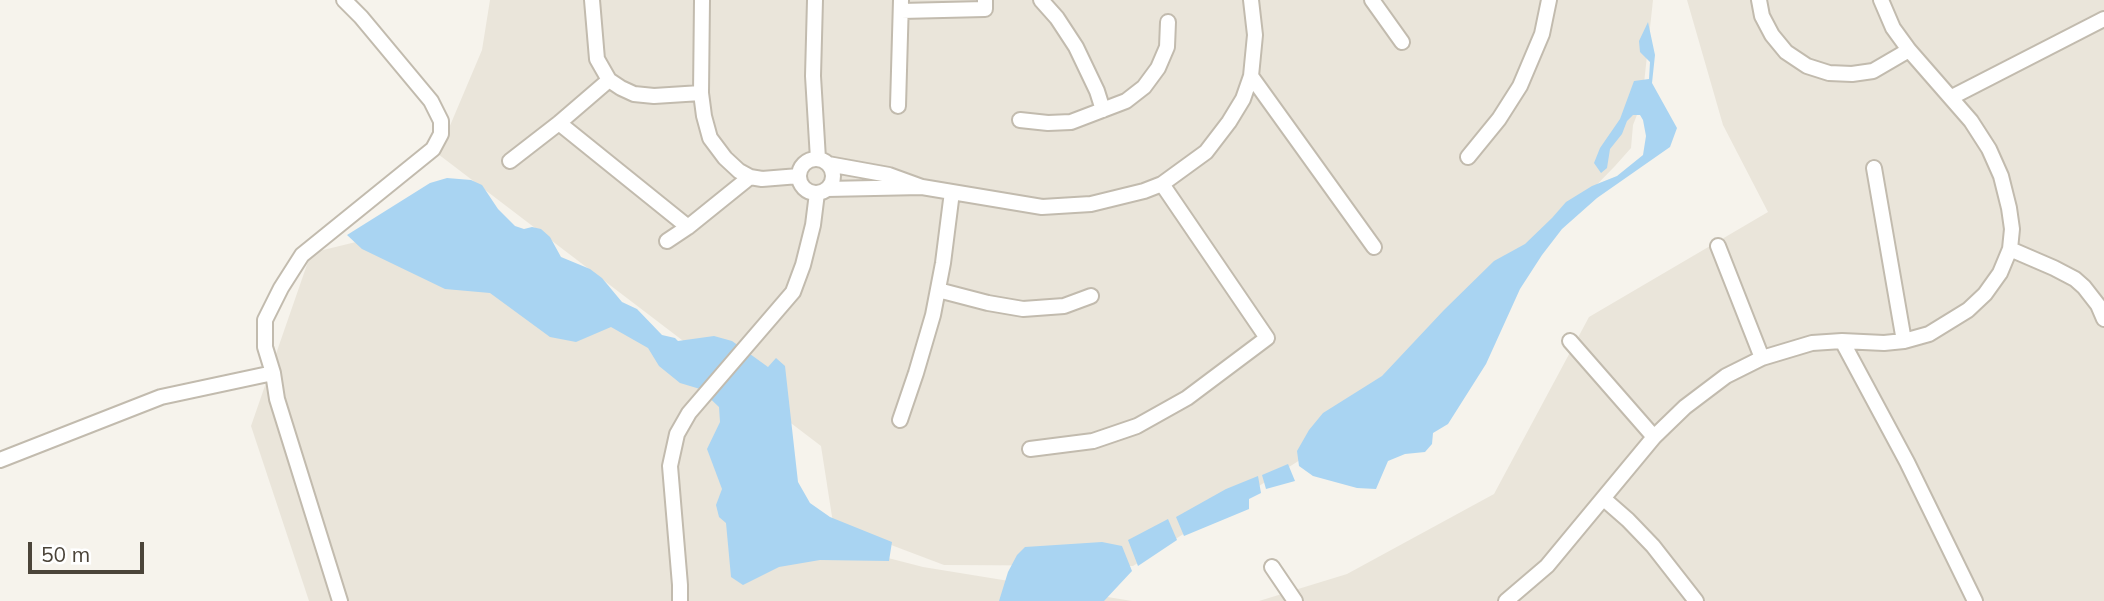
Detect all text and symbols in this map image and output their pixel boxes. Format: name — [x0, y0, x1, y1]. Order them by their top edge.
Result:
scale bar — [32, 528, 147, 572]
text: 50 m — [41, 541, 90, 567]

